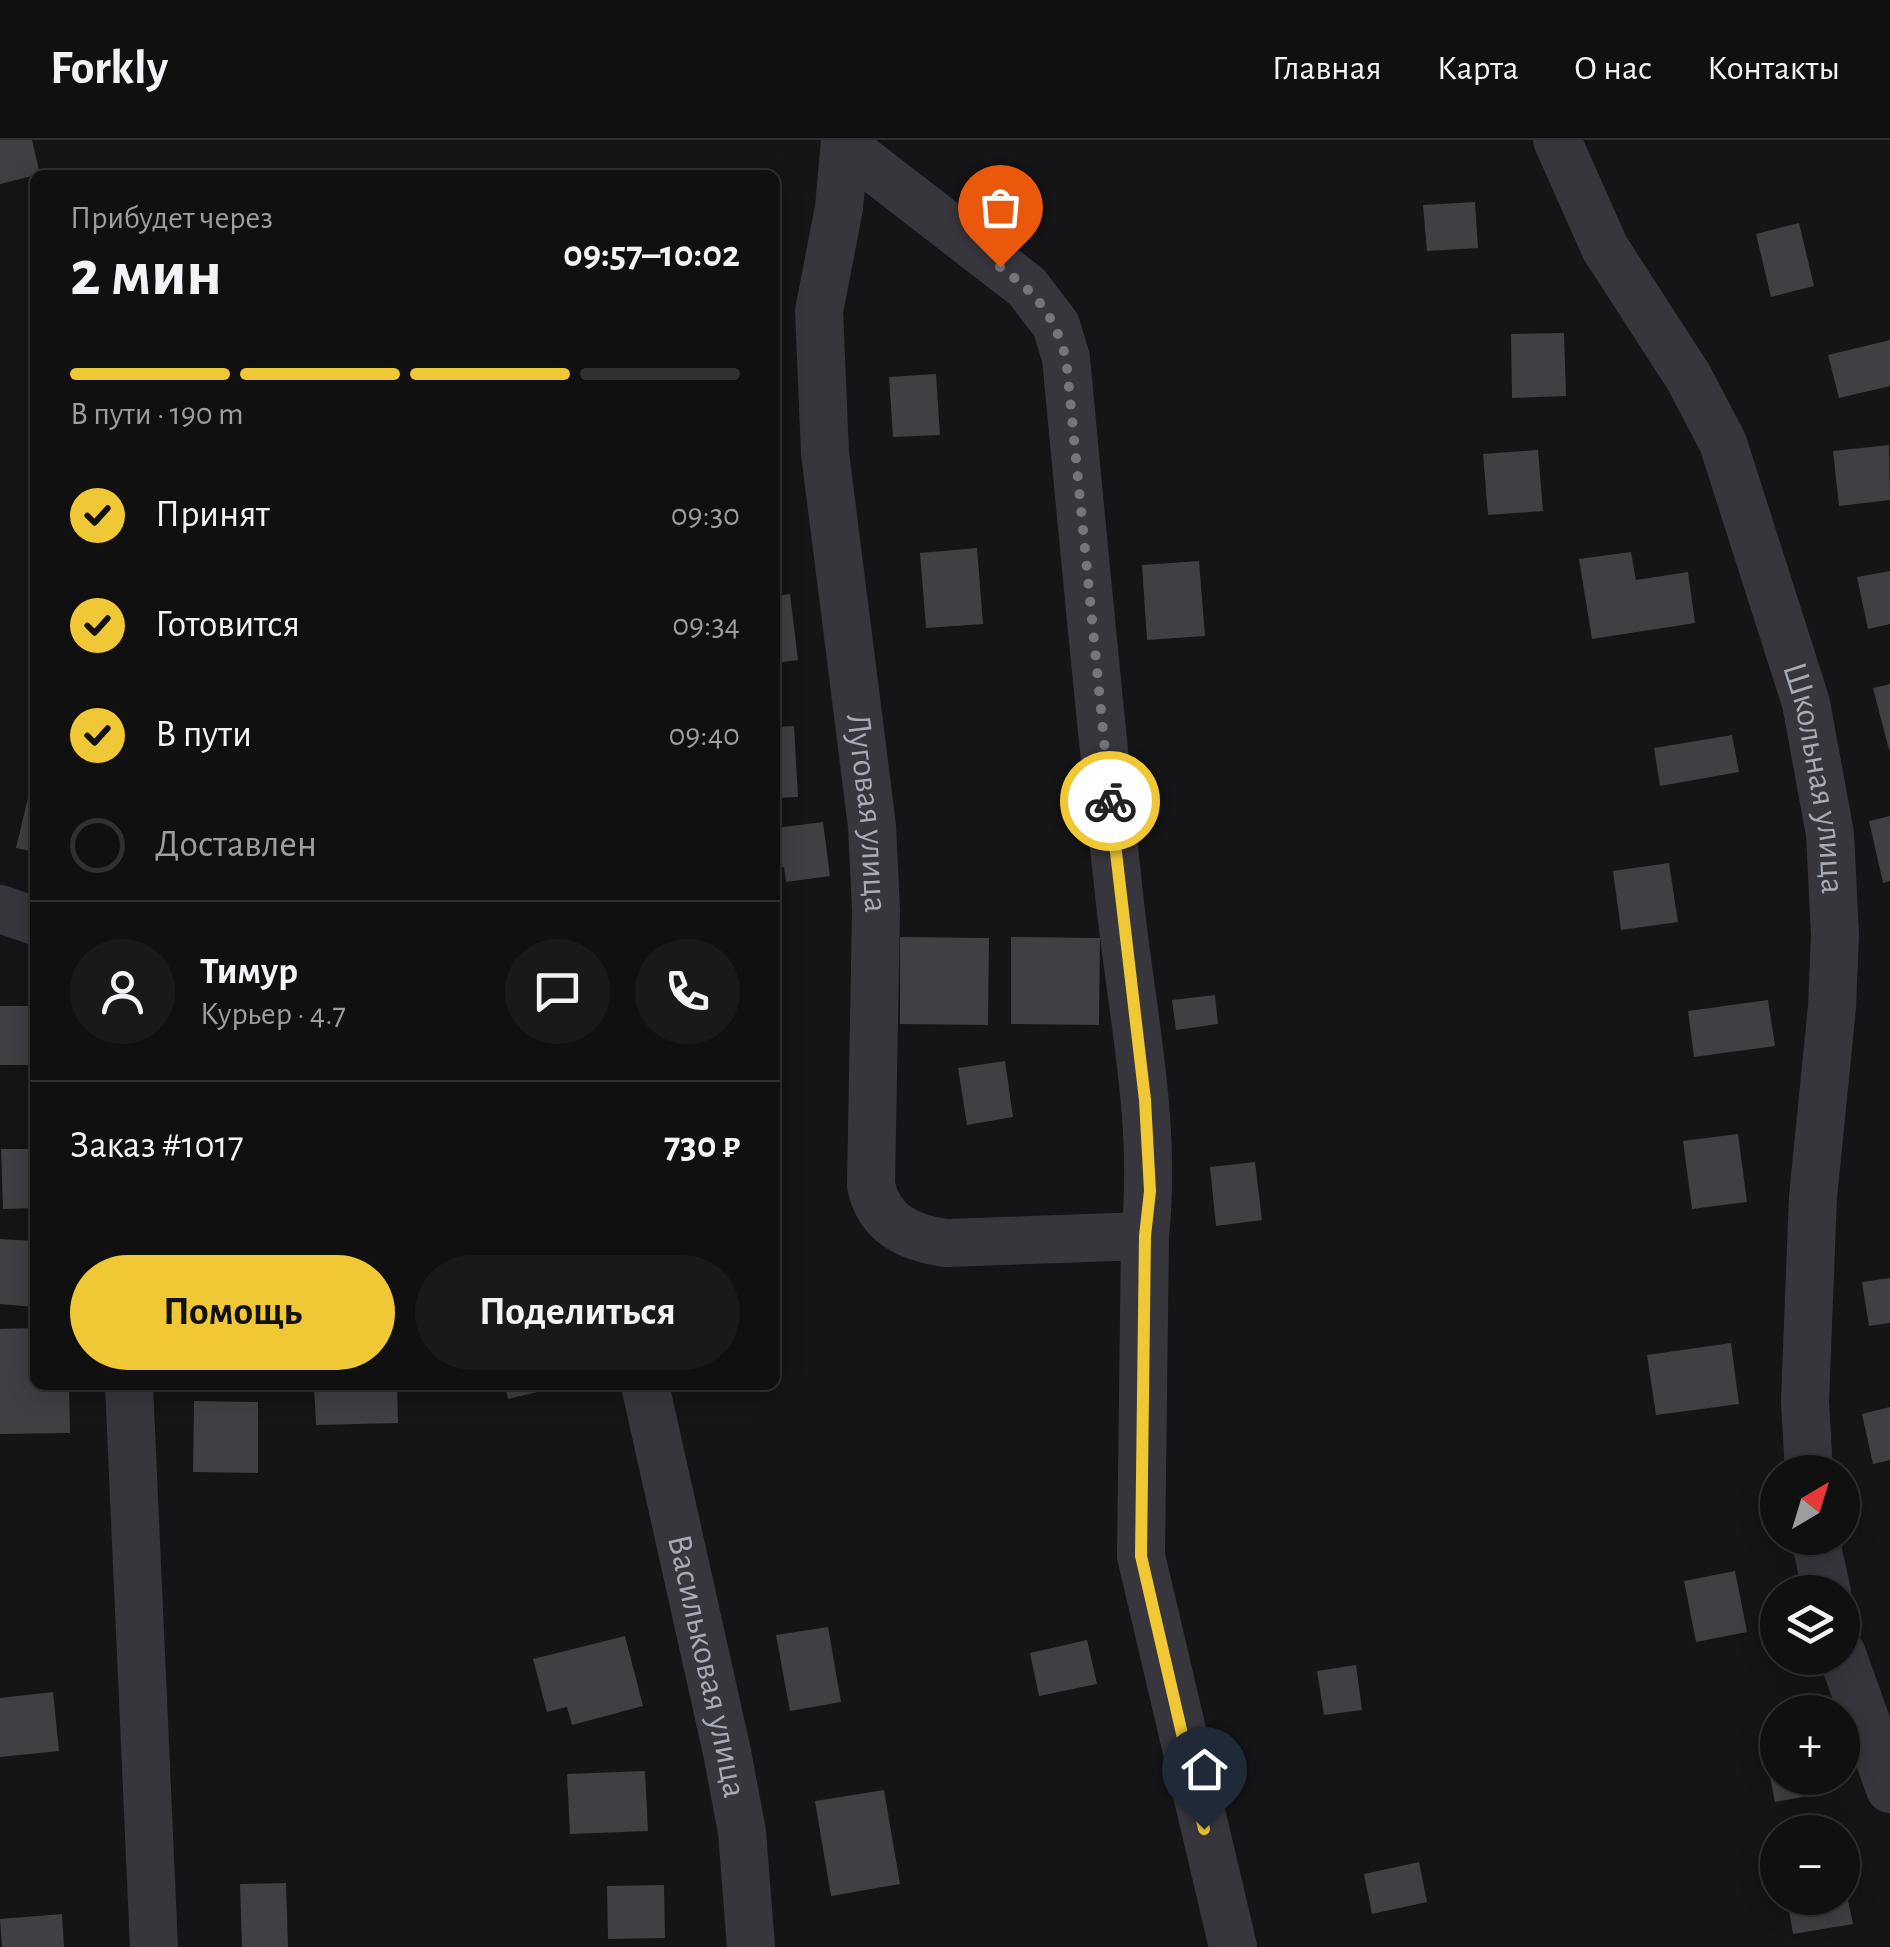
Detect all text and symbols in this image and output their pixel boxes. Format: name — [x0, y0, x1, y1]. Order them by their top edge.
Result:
text: Forkly — [50, 45, 168, 93]
text: Главная — [1272, 51, 1382, 86]
text: Карта — [1437, 51, 1519, 86]
text: О нас — [1574, 51, 1652, 86]
text: Контакты — [1707, 51, 1840, 86]
pin — [958, 165, 1043, 268]
icon: bag — [973, 180, 1028, 235]
text: Прибудет через — [70, 202, 273, 234]
text: 09:57–10:02 — [563, 236, 740, 274]
text: 2 мин — [70, 242, 222, 307]
text: В пути · 190 m — [70, 398, 244, 430]
icon: check — [70, 488, 125, 543]
text: Принят — [155, 496, 270, 534]
text: 09:30 — [671, 499, 740, 531]
icon: check — [70, 598, 125, 653]
text: Готовится — [155, 606, 300, 644]
text: 09:34 — [672, 609, 740, 641]
street label: Школьная улица — [1777, 658, 1850, 895]
icon: check — [70, 708, 125, 763]
street label: Луговая улица — [840, 711, 894, 913]
text: В пути — [155, 716, 252, 754]
text: 09:40 — [668, 719, 740, 751]
courier — [1060, 751, 1160, 851]
icon: bike — [1083, 774, 1138, 829]
text: Доставлен — [155, 826, 317, 864]
button: person — [70, 939, 175, 1044]
button: chat — [505, 939, 610, 1044]
button: phone — [635, 939, 740, 1044]
text: Тимур — [200, 953, 298, 991]
text: Курьер · 4.7 — [200, 998, 346, 1030]
text: Заказ #1017 — [70, 1127, 244, 1165]
text: 730 ₽ — [664, 1127, 740, 1165]
button: Помощь — [70, 1255, 395, 1370]
button: Поделиться — [415, 1255, 740, 1370]
north arrow — [1760, 1455, 1860, 1555]
map controls — [1760, 1455, 1860, 1915]
street label: Васильковая улица — [661, 1531, 753, 1800]
button: layers — [1760, 1575, 1860, 1675]
button: + — [1760, 1695, 1860, 1795]
pin — [1162, 1727, 1247, 1830]
icon: home — [1177, 1742, 1232, 1797]
button: − — [1760, 1815, 1860, 1915]

